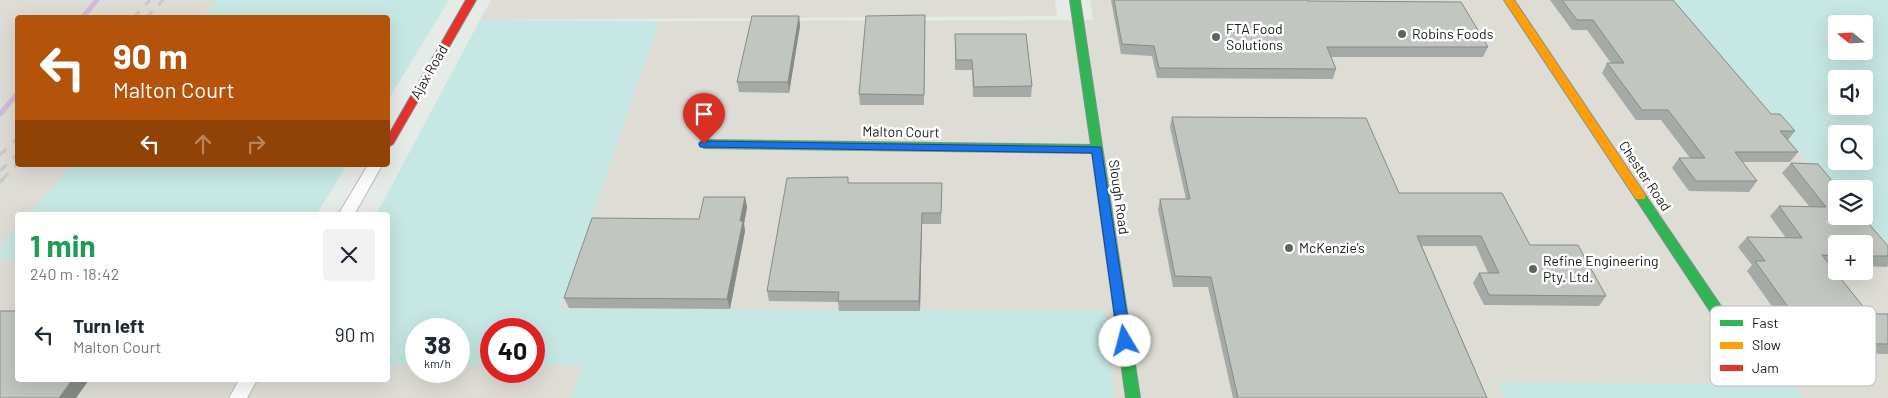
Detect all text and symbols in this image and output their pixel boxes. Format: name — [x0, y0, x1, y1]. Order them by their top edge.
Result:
north arrow — [1828, 15, 1872, 60]
map controls — [1828, 15, 1873, 280]
place label: FTA Food Solutions — [1226, 20, 1283, 53]
place label: Robins Foods — [1412, 25, 1494, 42]
marker: Robins Foods — [1396, 28, 1408, 40]
marker: FTA Food Solutions — [1210, 31, 1222, 43]
text: 90 m — [113, 34, 188, 76]
icon: left — [30, 35, 95, 100]
street label: Ajax Road — [406, 42, 451, 102]
button: sound — [1828, 70, 1873, 115]
text: Malton Court — [113, 76, 234, 102]
pin — [683, 93, 725, 144]
icon: arrive — [690, 100, 718, 128]
street label: Malton Court — [862, 122, 940, 141]
button: search — [1828, 125, 1873, 170]
icon: left — [136, 130, 164, 158]
icon: ahead — [189, 130, 217, 158]
icon: right — [242, 130, 270, 158]
street label: Chester Road — [1616, 137, 1675, 214]
street label: Slough Road — [1106, 158, 1133, 235]
button: layers — [1828, 180, 1873, 225]
text: 1 min — [30, 227, 96, 263]
button: close — [323, 229, 375, 281]
button: + — [1828, 235, 1873, 280]
place label: McKenzie's — [1299, 239, 1365, 256]
marker: McKenzie's — [1283, 242, 1295, 254]
place label: Refine Engineering Pty. Ltd. — [1543, 252, 1658, 285]
marker: Refine Engineering Pty. Ltd. — [1527, 263, 1539, 275]
text: 240 m · 18:42 — [30, 264, 119, 283]
legend — [1710, 306, 1876, 386]
text: Turn left — [73, 314, 144, 337]
position arrow — [1098, 314, 1150, 366]
text: Fast — [1752, 314, 1778, 331]
speed limit sign: 40 — [480, 318, 545, 383]
icon: left — [30, 321, 58, 349]
text: 90 m — [335, 323, 375, 346]
text: 38 — [424, 329, 451, 359]
text: Slow — [1752, 336, 1781, 353]
text: Malton Court — [73, 337, 161, 356]
text: km/h — [424, 356, 451, 370]
text: Jam — [1752, 359, 1779, 376]

